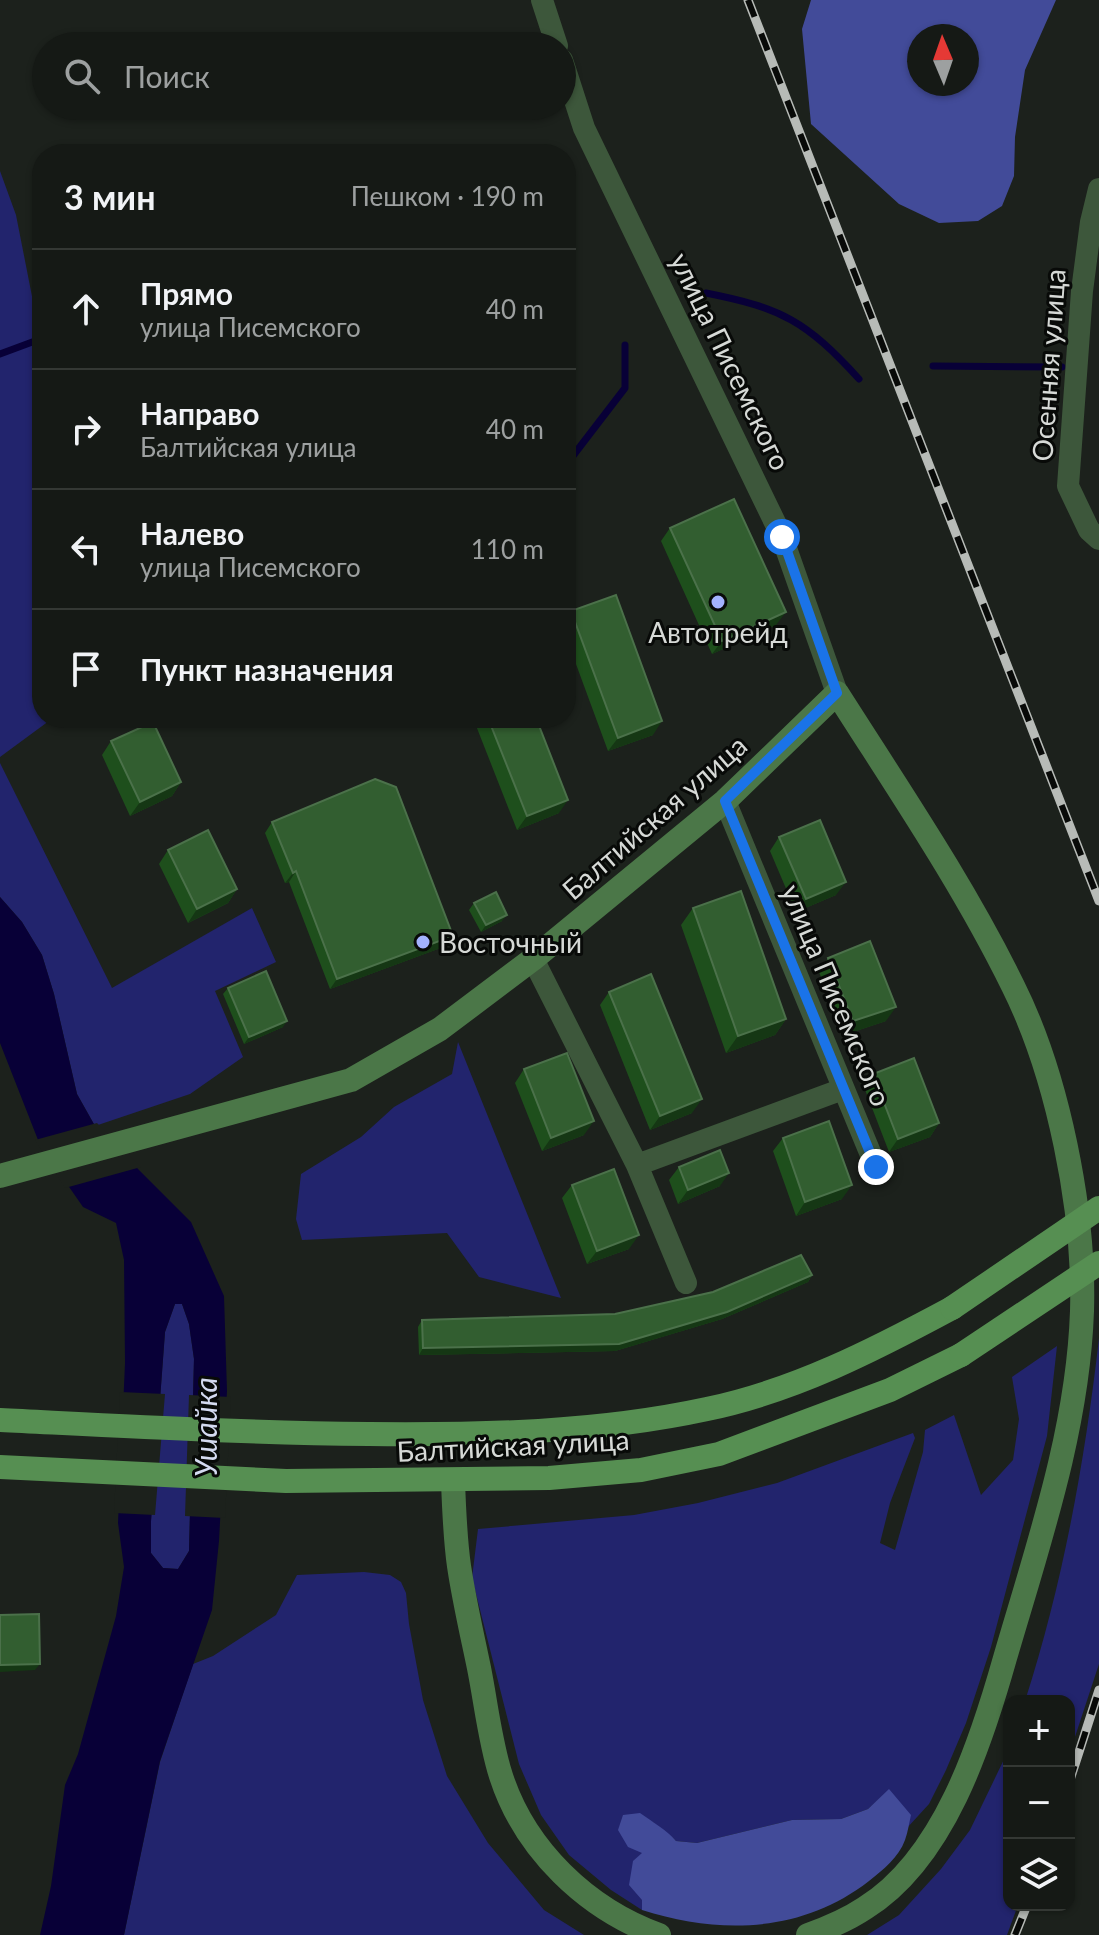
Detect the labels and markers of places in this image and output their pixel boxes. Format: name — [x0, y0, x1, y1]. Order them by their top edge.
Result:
marker: Автотрейд — [709, 593, 727, 611]
place label: Автотрейд — [648, 615, 788, 649]
place label: Восточный — [439, 925, 582, 959]
marker: Восточный — [414, 933, 432, 951]

